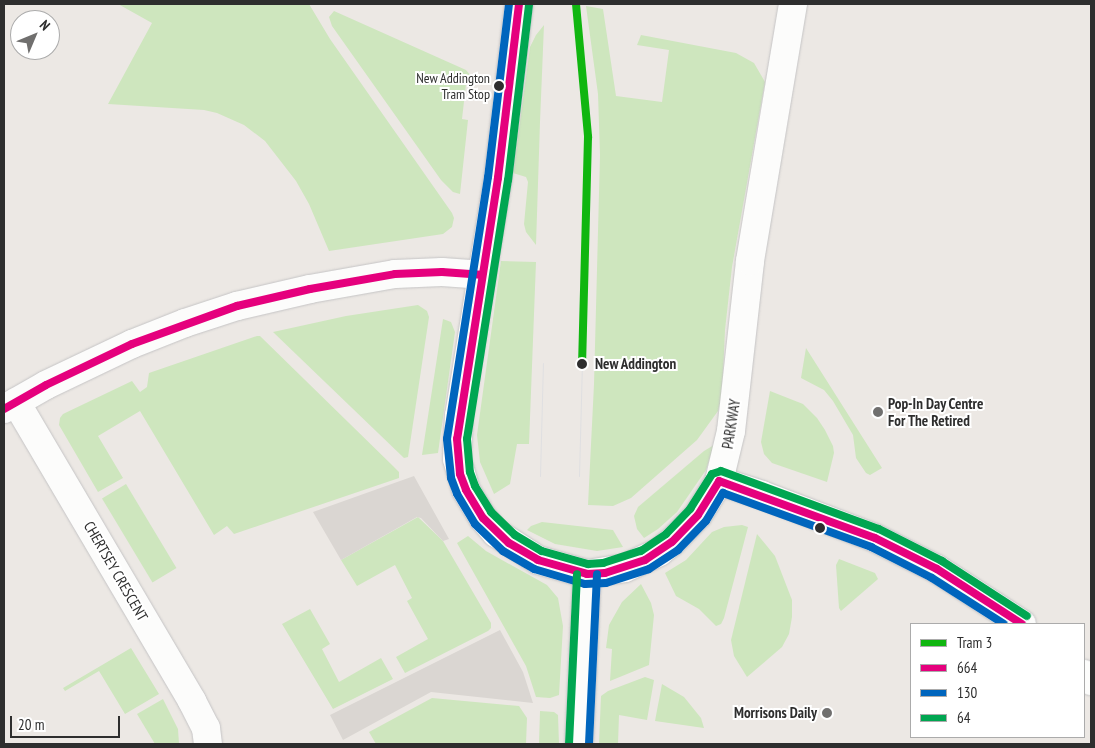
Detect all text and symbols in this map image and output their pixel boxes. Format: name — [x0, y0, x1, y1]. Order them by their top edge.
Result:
north arrow — [10, 10, 60, 60]
text: N — [36, 16, 54, 34]
place label: New Addington Tram Stop — [416, 70, 490, 102]
marker: New Addington Tram Stop — [494, 81, 504, 91]
marker: New Addington — [573, 355, 591, 373]
place label: New Addington — [595, 355, 677, 373]
place label: Pop-In Day Centre For The Retired — [888, 394, 984, 429]
street label: PARKWAY — [718, 398, 744, 450]
marker: Pop-In Day Centre For The Retired — [872, 406, 884, 418]
street label: CHERTSEY CRESCENT — [80, 518, 152, 624]
unlabelled marker — [815, 523, 825, 533]
legend — [910, 623, 1085, 738]
text: Tram 3 — [957, 633, 992, 652]
text: 664 — [957, 658, 977, 677]
text: 130 — [957, 683, 977, 702]
place label: Morrisons Daily — [734, 704, 817, 722]
scale bar — [12, 706, 122, 738]
marker: Morrisons Daily — [821, 707, 833, 719]
text: 64 — [957, 708, 971, 727]
text: 20 m — [18, 715, 44, 734]

